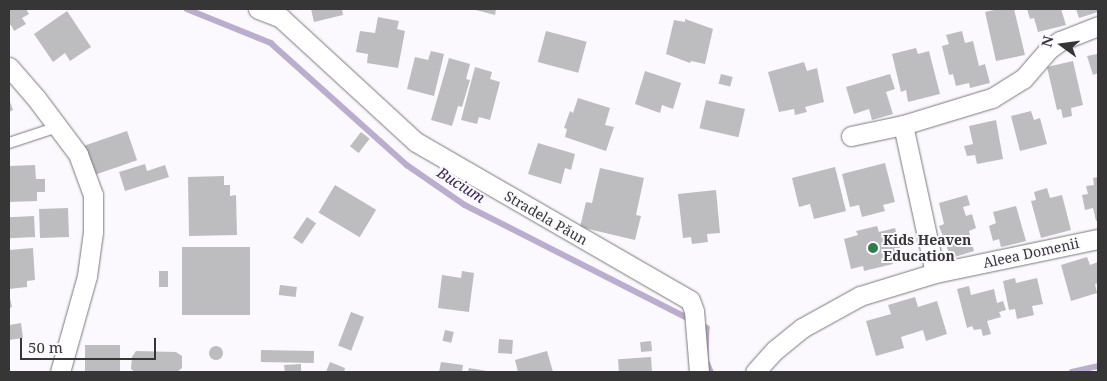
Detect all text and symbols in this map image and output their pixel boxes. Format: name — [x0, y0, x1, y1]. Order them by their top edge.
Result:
north arrow — [1037, 20, 1087, 70]
text: N — [1036, 34, 1058, 49]
water label: Bucium — [434, 163, 488, 207]
street label: Stradela Păun — [502, 187, 590, 249]
place label: Kids Heaven Education — [883, 232, 971, 264]
street label: Aleea Domenii — [981, 235, 1081, 271]
marker: Kids Heaven Education — [867, 242, 879, 254]
scale bar — [22, 328, 159, 360]
text: 50 m — [28, 337, 63, 357]

